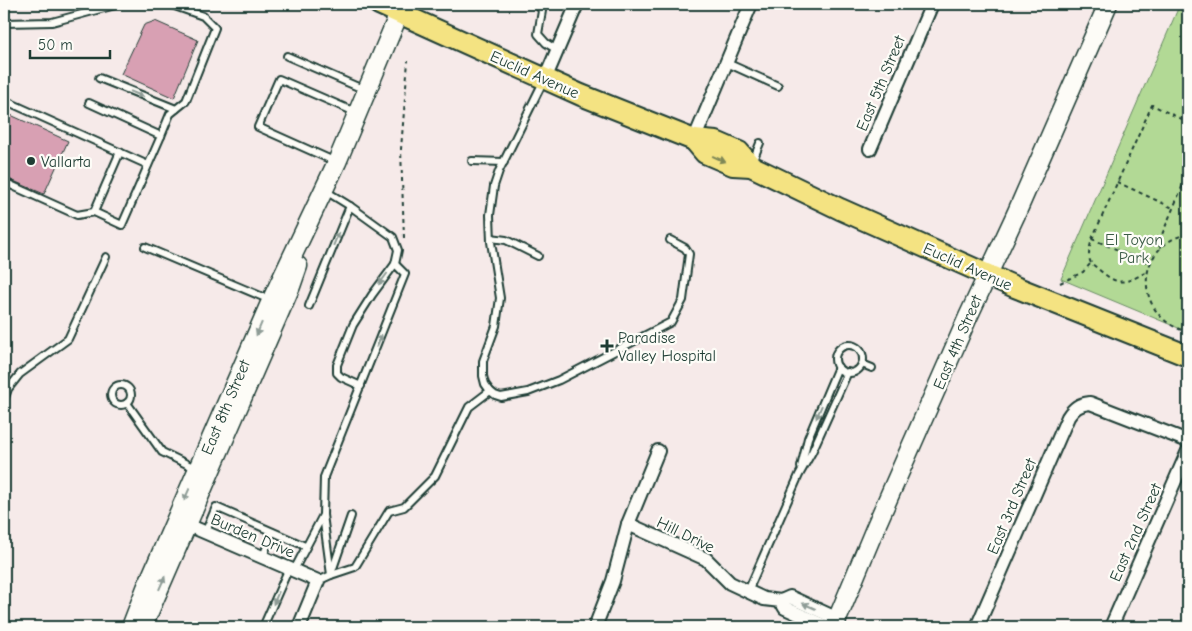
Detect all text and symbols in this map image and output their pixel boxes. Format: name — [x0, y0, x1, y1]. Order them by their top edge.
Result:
scale bar — [30, 28, 110, 60]
street label: East 5th Street — [853, 33, 909, 134]
text: 50 m — [38, 36, 73, 54]
street label: Euclid Avenue — [487, 47, 582, 102]
one-way arrow — [130, 90, 144, 98]
place label: Vallarta — [41, 153, 91, 171]
marker: Vallarta — [25, 155, 37, 167]
one-way arrow — [712, 156, 726, 164]
park label: El Toyon Park — [1105, 231, 1163, 267]
one-way arrow — [333, 232, 341, 246]
street label: Euclid Avenue — [920, 239, 1015, 294]
one-way arrow — [378, 272, 389, 285]
street label: East 4th Street — [930, 292, 986, 392]
one-way arrow — [254, 322, 262, 336]
place label: Paradise Valley Hospital — [618, 329, 716, 365]
one-way arrow — [375, 333, 383, 348]
marker: Paradise Valley Hospital — [600, 339, 614, 353]
street label: East 8th Street — [198, 357, 254, 458]
one-way arrow — [814, 405, 822, 419]
street label: East 3rd Street — [984, 455, 1040, 557]
street label: East 2nd Street — [1106, 480, 1166, 584]
one-way arrow — [182, 487, 190, 501]
street label: Burden Drive — [208, 510, 297, 562]
street label: Hill Drive — [654, 513, 717, 557]
one-way arrow — [158, 576, 166, 590]
one-way arrow — [272, 591, 280, 605]
one-way arrow — [802, 602, 816, 610]

